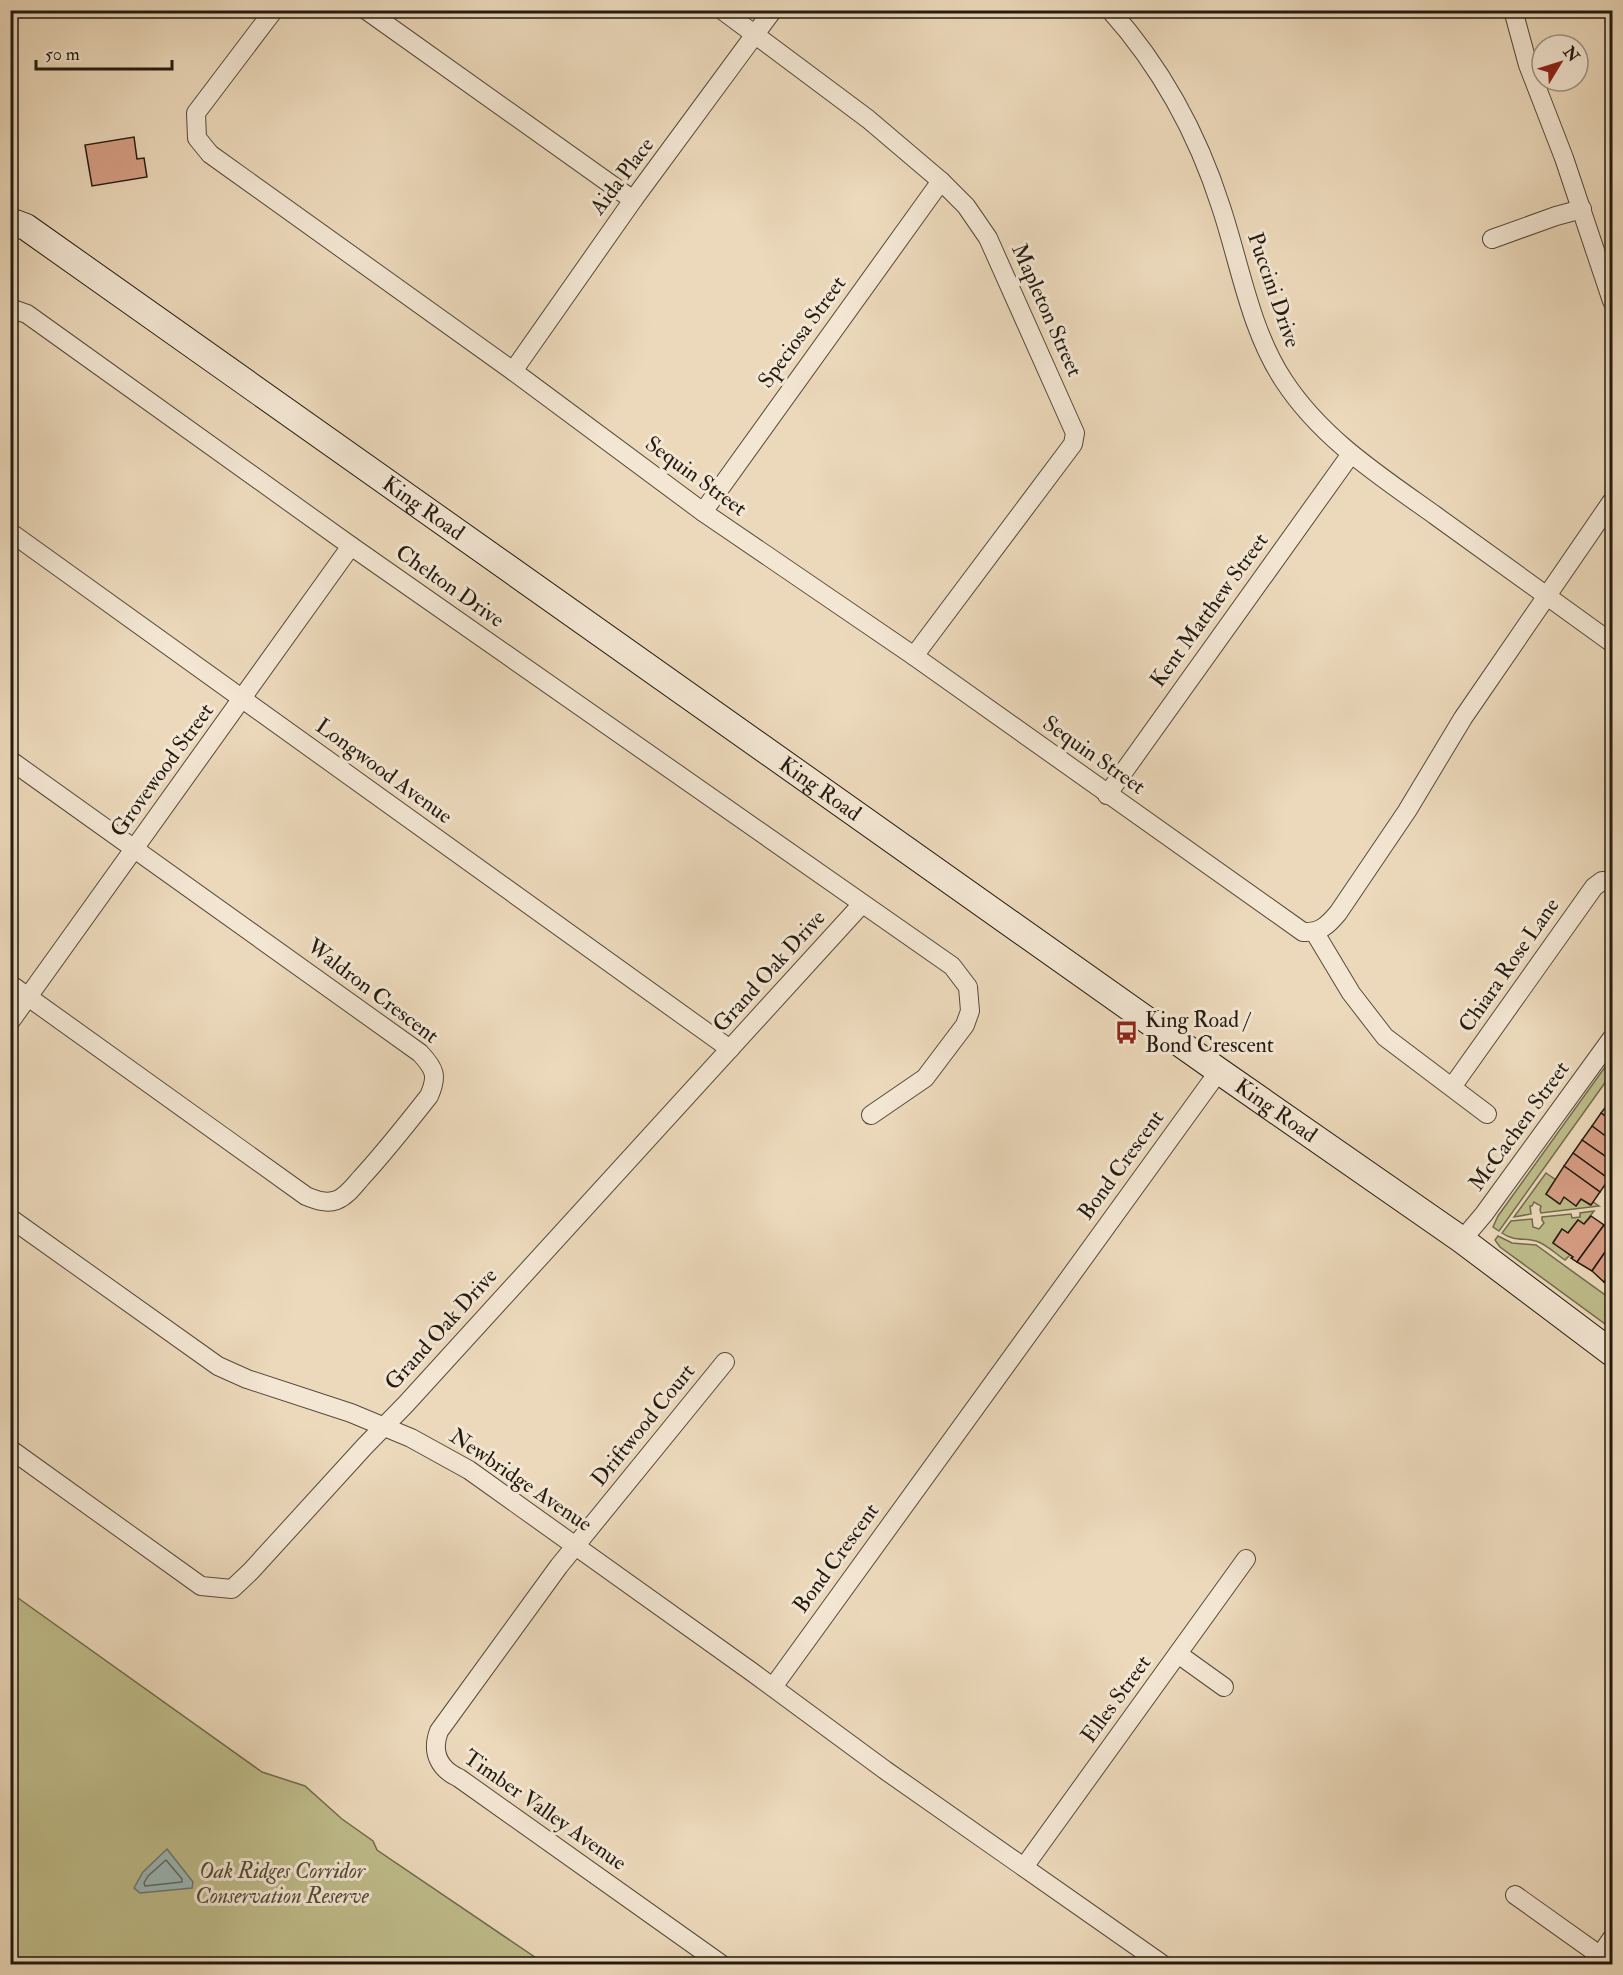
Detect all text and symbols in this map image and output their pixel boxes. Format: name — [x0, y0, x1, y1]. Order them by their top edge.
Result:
scale bar — [36, 33, 172, 71]
north arrow — [1530, 33, 1590, 93]
text: N — [1558, 42, 1584, 67]
text: 50 m — [45, 43, 80, 66]
street label: Aida Place — [583, 132, 660, 221]
street label: Puccini Drive — [1241, 229, 1307, 351]
street label: Mapleton Street — [1004, 239, 1089, 381]
street label: Speciosa Street — [752, 270, 853, 394]
street label: Sequin Street — [640, 430, 752, 522]
street label: King Road — [377, 470, 470, 547]
street label: Kent Matthew Street — [1144, 527, 1274, 693]
street label: Chelton Drive — [390, 538, 510, 634]
street label: Grovewood Street — [104, 698, 220, 842]
street label: Sequin Street — [1037, 709, 1151, 801]
street label: Longwood Avenue — [310, 712, 458, 830]
street label: King Road — [774, 750, 867, 828]
street label: Chiara Rose Lane — [1452, 892, 1566, 1038]
street label: Grand Oak Drive — [707, 904, 831, 1038]
street label: Waldron Crescent — [301, 932, 444, 1050]
place label: King Road / Bond Crescent — [1145, 1006, 1274, 1059]
bus stop icon: King Road / Bond Crescent — [1114, 1020, 1140, 1046]
street label: McCachen Street — [1463, 1056, 1575, 1196]
street label: King Road — [1229, 1072, 1323, 1149]
street label: Bond Crescent — [1072, 1105, 1170, 1225]
street label: Grand Oak Drive — [379, 1262, 503, 1396]
street label: Driftwood Court — [585, 1358, 701, 1492]
street label: Newbridge Avenue — [444, 1422, 598, 1538]
street label: Bond Crescent — [787, 1498, 885, 1618]
street label: Elles Street — [1075, 1650, 1157, 1748]
street label: Timber Valley Avenue — [458, 1743, 632, 1877]
park label: Oak Ridges Corridor Conservation Reserve — [195, 1857, 370, 1910]

